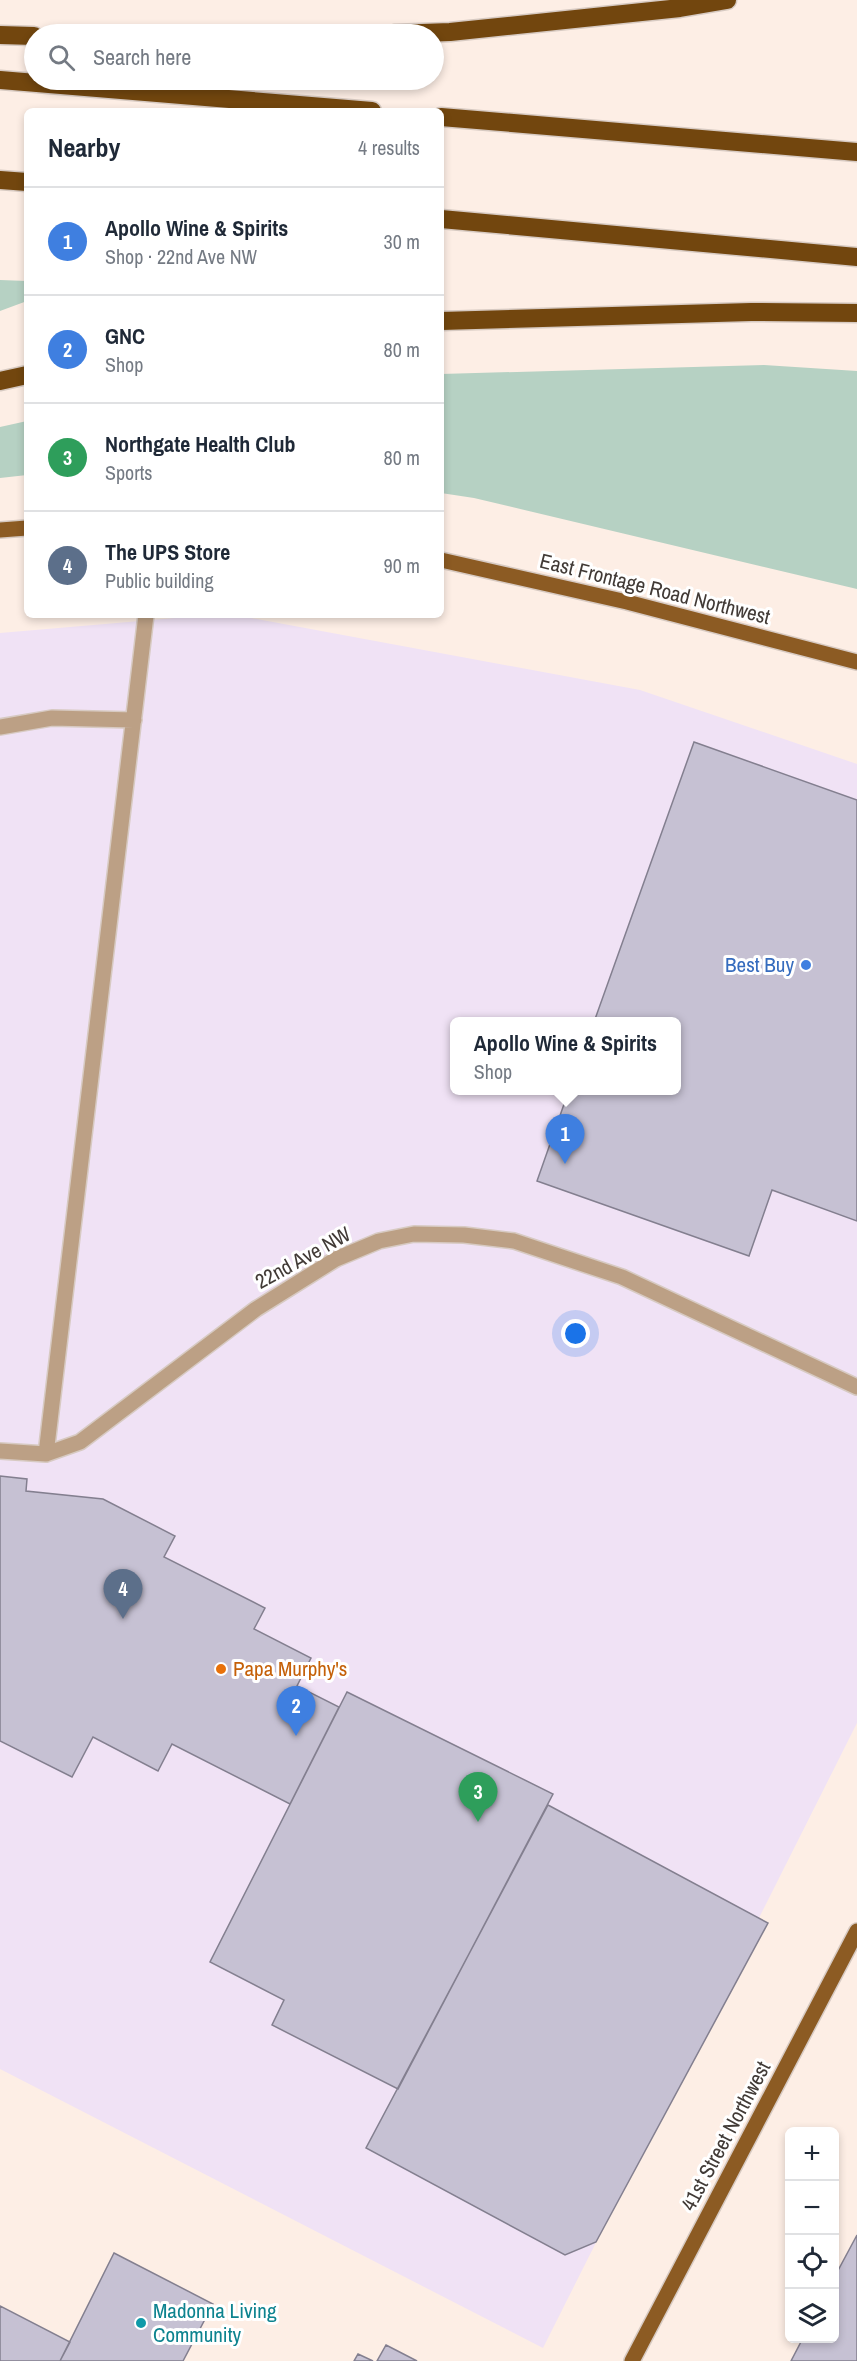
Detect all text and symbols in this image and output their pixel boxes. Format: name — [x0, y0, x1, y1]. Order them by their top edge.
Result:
search box — [24, 24, 444, 90]
icon: search — [45, 41, 78, 74]
text: Search here — [93, 42, 191, 72]
text: Nearby — [48, 130, 120, 165]
text: 4 results — [358, 134, 420, 161]
text: Apollo Wine & Spirits — [105, 213, 288, 243]
text: 1 — [63, 228, 72, 255]
text: 30 m — [384, 228, 420, 255]
text: Shop · 22nd Ave NW — [105, 243, 257, 270]
text: GNC — [105, 321, 145, 351]
text: 2 — [63, 336, 72, 363]
text: 80 m — [384, 336, 420, 363]
text: Shop — [105, 351, 143, 378]
text: Northgate Health Club — [105, 429, 295, 459]
text: 3 — [63, 444, 72, 471]
text: 80 m — [384, 444, 420, 471]
text: Sports — [105, 459, 152, 486]
text: The UPS Store — [105, 537, 230, 567]
street label: East Frontage Road Northwest — [537, 546, 774, 631]
text: 4 — [63, 552, 72, 579]
text: 90 m — [384, 552, 420, 579]
text: Public building — [105, 567, 214, 594]
place label: Best Buy — [725, 950, 794, 979]
marker: Best Buy — [799, 958, 813, 972]
popup — [450, 1017, 681, 1095]
text: Apollo Wine & Spirits — [474, 1028, 657, 1058]
text: Shop — [474, 1058, 512, 1085]
pin: 1 — [546, 1114, 584, 1164]
street label: 22nd Ave NW — [250, 1219, 356, 1296]
your location — [561, 1319, 590, 1348]
pin: 4 — [104, 1570, 142, 1619]
place label: Papa Murphy's — [233, 1654, 347, 1683]
marker: Papa Murphy's — [214, 1662, 228, 1676]
pin: 2 — [276, 1686, 316, 1736]
pin: 3 — [458, 1772, 498, 1822]
street label: 41st Street Northwest — [674, 2056, 777, 2216]
map controls — [785, 2127, 839, 2343]
button: + — [785, 2127, 839, 2181]
button: − — [785, 2181, 839, 2235]
button: locate — [785, 2235, 839, 2289]
button: layers — [785, 2289, 839, 2343]
place label: Madonna Living Community — [153, 2296, 277, 2349]
marker: Madonna Living Community — [134, 2316, 148, 2330]

